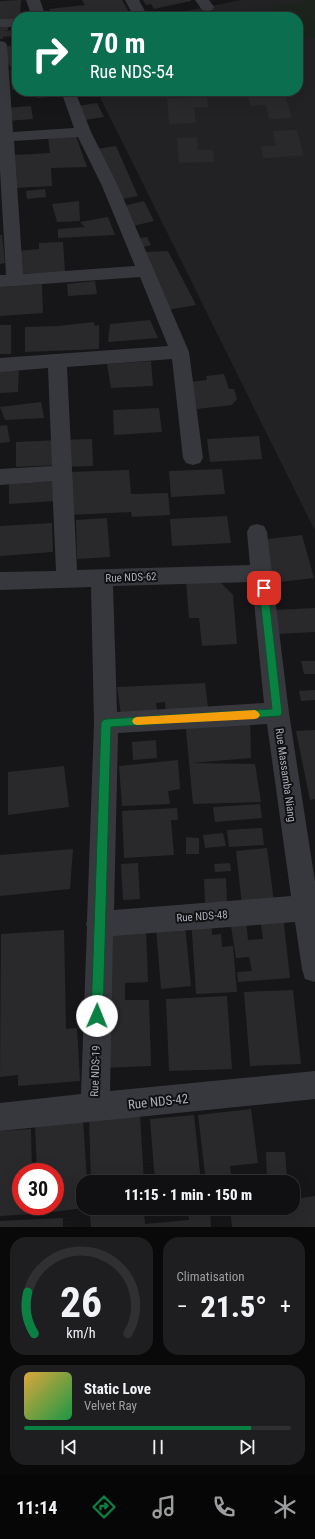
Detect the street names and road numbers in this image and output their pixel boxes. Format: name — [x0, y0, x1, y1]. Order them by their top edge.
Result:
street label: Rue NDS-62 — [105, 570, 157, 585]
street label: Rue Massamba Niang — [272, 727, 299, 823]
street label: Rue NDS-48 — [176, 908, 228, 925]
street label: Rue NDS-19 — [88, 1045, 103, 1097]
street label: Rue NDS-42 — [127, 1091, 189, 1112]

